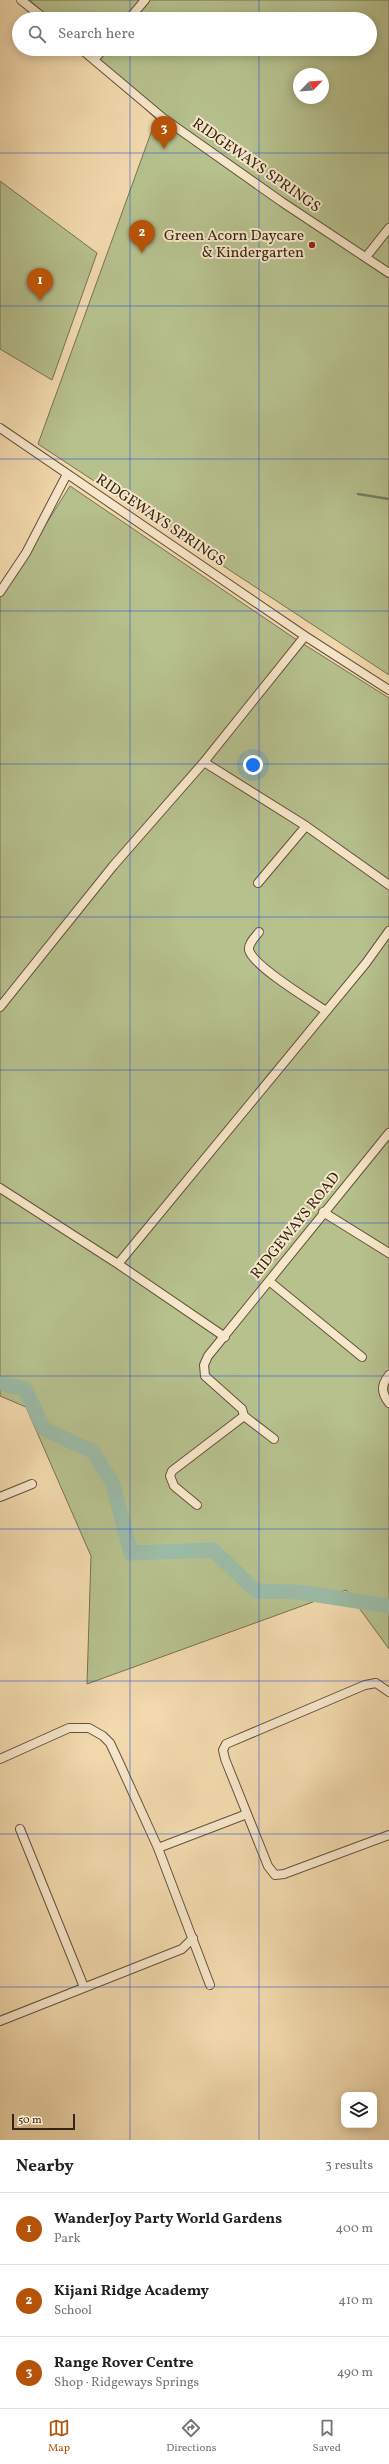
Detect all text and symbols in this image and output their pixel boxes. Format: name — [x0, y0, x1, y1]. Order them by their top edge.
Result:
search box — [12, 12, 377, 56]
icon: search — [26, 23, 48, 45]
text: Search here — [58, 24, 135, 45]
north arrow — [293, 68, 329, 104]
street label: RIDGEWAYS SPRINGS — [188, 114, 324, 218]
pin: 3 — [151, 116, 177, 149]
pin: 2 — [129, 220, 155, 253]
place label: Green Acorn Daycare & Kindergarten — [164, 226, 304, 264]
marker: Green Acorn Daycare & Kindergarten — [307, 240, 317, 250]
pin: 1 — [27, 268, 53, 301]
street label: RIDGEWAYS SPRINGS — [91, 470, 229, 572]
your location — [243, 755, 263, 775]
street label: RIDGEWAYS ROAD — [246, 1168, 346, 1284]
map controls — [341, 2092, 377, 2128]
button: layers — [341, 2092, 377, 2128]
scale bar — [12, 2112, 75, 2131]
text: 50 m — [18, 2113, 42, 2128]
text: Nearby — [16, 2155, 74, 2178]
text: 3 results — [325, 2157, 373, 2175]
text: WanderJoy Party World Gardens — [54, 2209, 282, 2230]
text: 1 — [26, 2220, 32, 2238]
text: 400 m — [336, 2220, 373, 2238]
text: Park — [54, 2230, 81, 2248]
text: Kijani Ridge Academy — [54, 2281, 209, 2302]
text: 2 — [26, 2292, 32, 2310]
text: 410 m — [338, 2292, 373, 2310]
text: School — [54, 2302, 92, 2320]
text: Range Rover Centre — [54, 2353, 194, 2374]
text: 3 — [26, 2364, 32, 2382]
text: 490 m — [337, 2364, 373, 2382]
text: Shop · Ridgeways Springs — [54, 2374, 199, 2392]
tab: Map — [48, 2417, 70, 2456]
tab: Directions — [166, 2417, 217, 2456]
tab: Saved — [313, 2417, 341, 2456]

